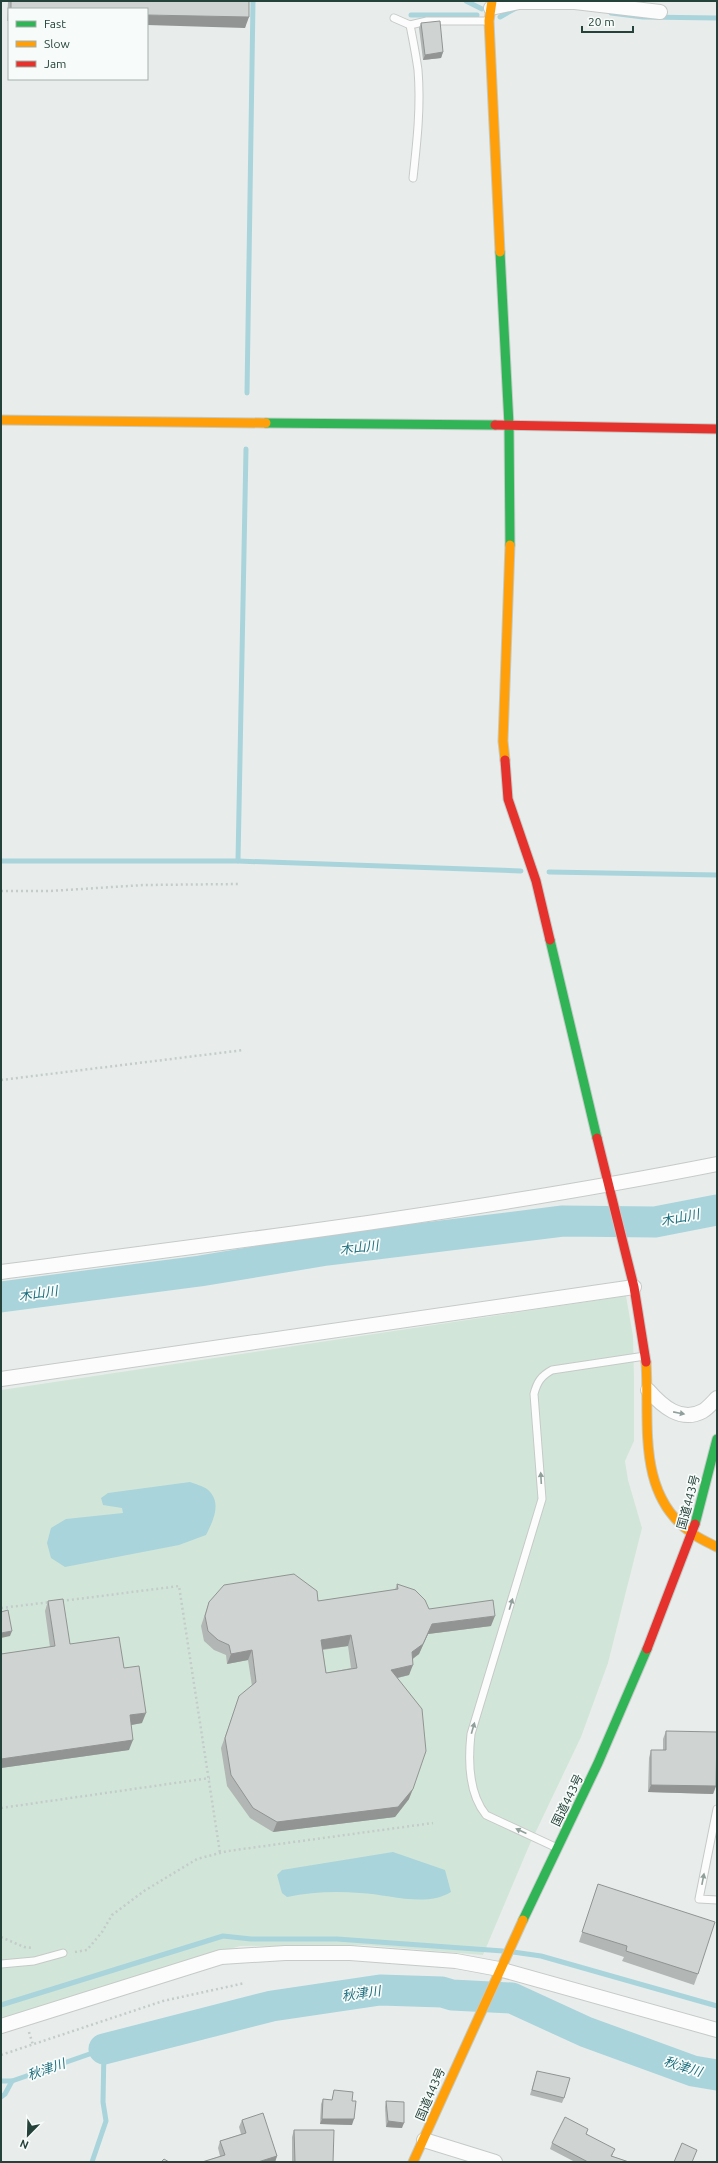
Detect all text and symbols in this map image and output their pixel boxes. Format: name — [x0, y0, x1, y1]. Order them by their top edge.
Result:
legend — [8, 8, 148, 80]
scale bar — [582, 8, 633, 34]
text: 20 m — [588, 15, 615, 28]
text: Fast — [44, 17, 66, 30]
text: Slow — [44, 37, 70, 50]
text: Jam — [44, 57, 66, 70]
water label: 木山川 — [660, 1206, 702, 1228]
water label: 木山川 — [339, 1237, 381, 1256]
water label: 木山川 — [18, 1283, 60, 1303]
one-way arrow — [673, 1410, 685, 1416]
one-way arrow — [538, 1472, 545, 1484]
street label: 国道443号 — [674, 1473, 702, 1531]
one-way arrow — [508, 1597, 514, 1609]
one-way arrow — [470, 1722, 476, 1734]
street label: 国道443号 — [549, 1772, 585, 1828]
one-way arrow — [516, 1828, 527, 1834]
one-way arrow — [700, 1872, 706, 1885]
water label: 秋津川 — [341, 1983, 383, 2003]
water label: 秋津川 — [662, 2054, 706, 2079]
water label: 秋津川 — [25, 2055, 69, 2082]
street label: 国道443号 — [413, 2066, 447, 2122]
north arrow — [8, 2115, 48, 2155]
text: N — [18, 2137, 30, 2151]

